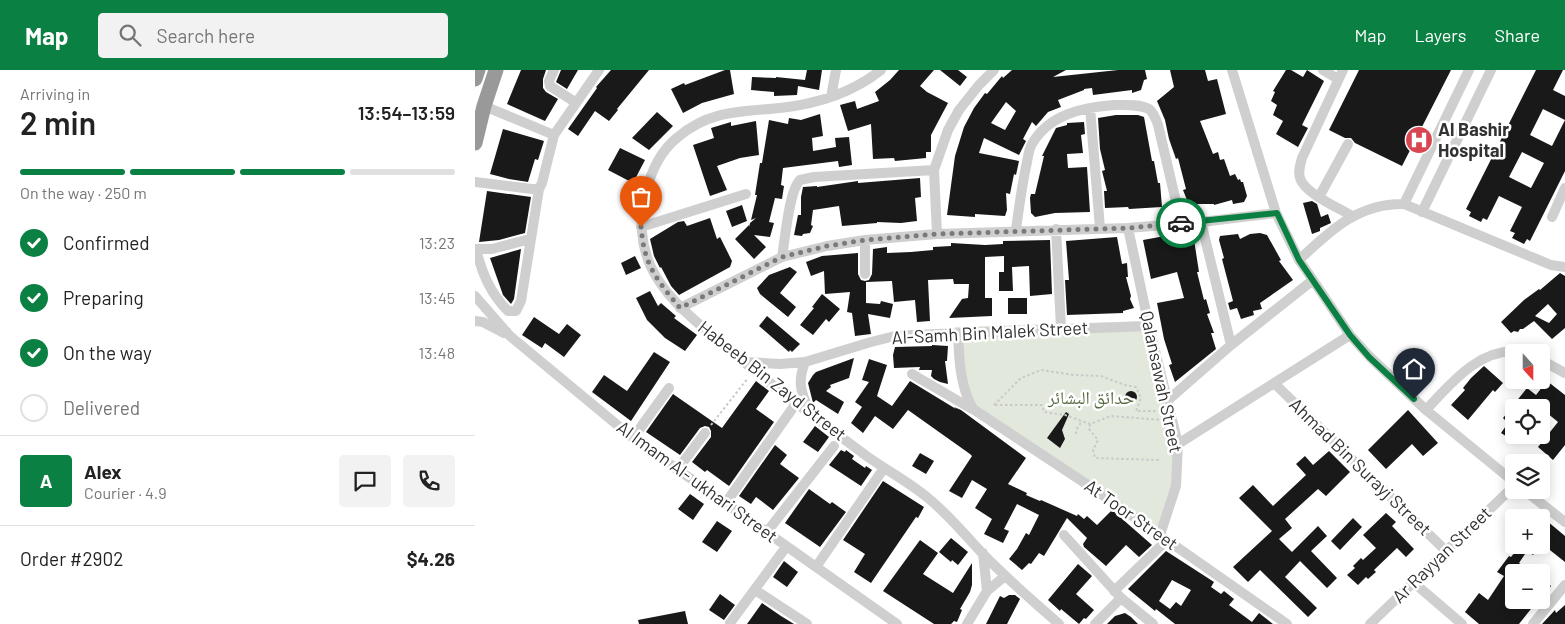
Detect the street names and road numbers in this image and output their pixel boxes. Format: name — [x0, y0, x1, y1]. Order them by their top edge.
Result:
street label: Qalansawah Street — [1136, 309, 1188, 455]
street label: Habeeb Bin Zayd Street — [694, 316, 851, 445]
street label: Al-Samh Bin Malek Street — [891, 316, 1089, 348]
street label: Ahmad Bin Surayj Street — [1285, 393, 1436, 540]
street label: Al Imam Al- ukhari Street — [613, 416, 782, 547]
street label: At Toor Street — [1081, 474, 1182, 554]
street label: Ar Rayyan Street — [1387, 501, 1495, 607]

